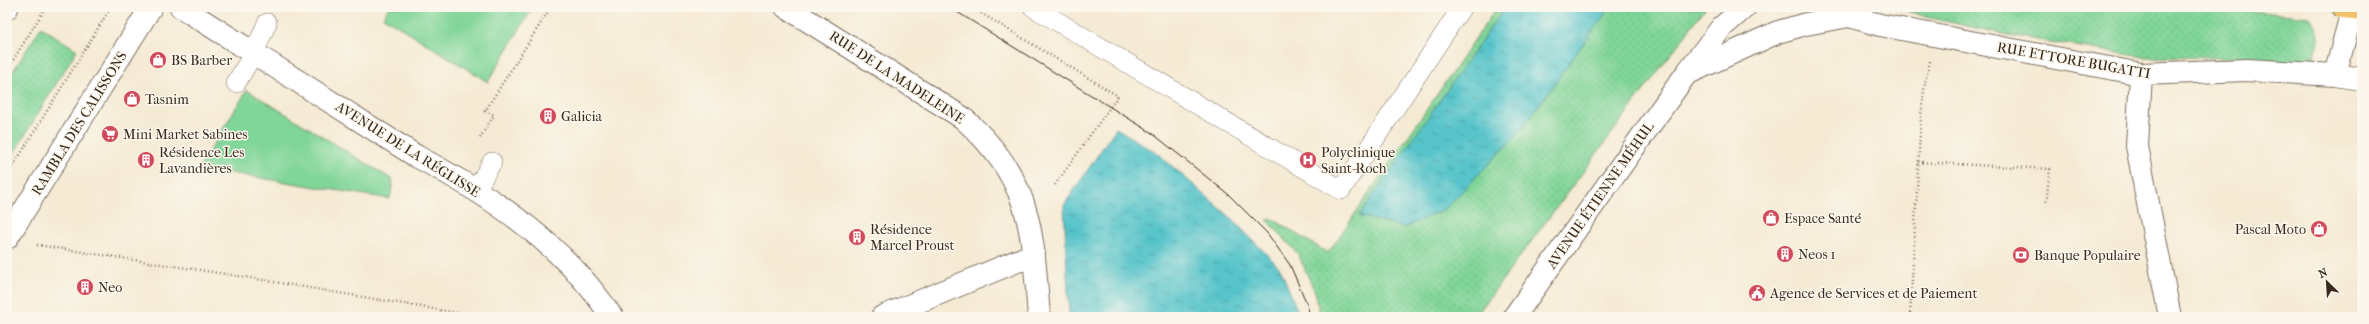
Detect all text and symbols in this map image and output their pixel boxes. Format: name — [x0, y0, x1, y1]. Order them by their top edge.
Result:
street label: RUE DE LA MADELEINE — [826, 27, 968, 128]
street label: RUE ETTORE BUGATTI — [1996, 39, 2152, 82]
street label: RAMBLA DES CALISSONS — [28, 48, 131, 198]
shop icon: BS Barber — [148, 50, 168, 70]
place label: BS Barber — [171, 52, 232, 69]
shop icon: Tasnim — [122, 89, 142, 109]
place label: Tasnim — [145, 91, 189, 108]
street label: AVENUE DE LA RÉGLISSE — [331, 97, 484, 201]
building icon: Galicia — [538, 106, 558, 126]
place label: Galicia — [561, 108, 603, 125]
street label: AVENUE ÉTIENNE MÉHUL — [1542, 118, 1658, 273]
supermarket icon: Mini Market Sabines — [100, 124, 120, 144]
place label: Mini Market Sabines — [123, 126, 248, 143]
place label: Résidence Les Lavandières — [159, 144, 244, 177]
place label: Polyclinique Saint-Roch — [1321, 144, 1395, 177]
building icon: Résidence Les Lavandières — [136, 150, 156, 170]
hospital icon: Polyclinique Saint-Roch — [1298, 150, 1318, 170]
shop icon: Espace Santé — [1761, 208, 1781, 228]
place label: Espace Santé — [1784, 210, 1862, 227]
shop icon: Pascal Moto — [2309, 219, 2329, 239]
place label: Résidence Marcel Proust — [870, 221, 954, 254]
place label: Pascal Moto — [2235, 221, 2306, 238]
building icon: Résidence Marcel Proust — [847, 227, 867, 247]
building icon: Neos 1 — [1775, 244, 1795, 264]
bank icon: Banque Populaire — [2011, 245, 2031, 265]
place label: Neos 1 — [1798, 246, 1836, 263]
place label: Banque Populaire — [2034, 247, 2141, 264]
north arrow — [2307, 262, 2347, 302]
text: N — [2316, 265, 2330, 281]
building icon: Neo — [75, 277, 95, 297]
place label: Neo — [98, 279, 122, 296]
public building icon: Agence de Services et de Paiement — [1747, 283, 1767, 303]
place label: Agence de Services et de Paiement — [1769, 285, 1977, 302]

